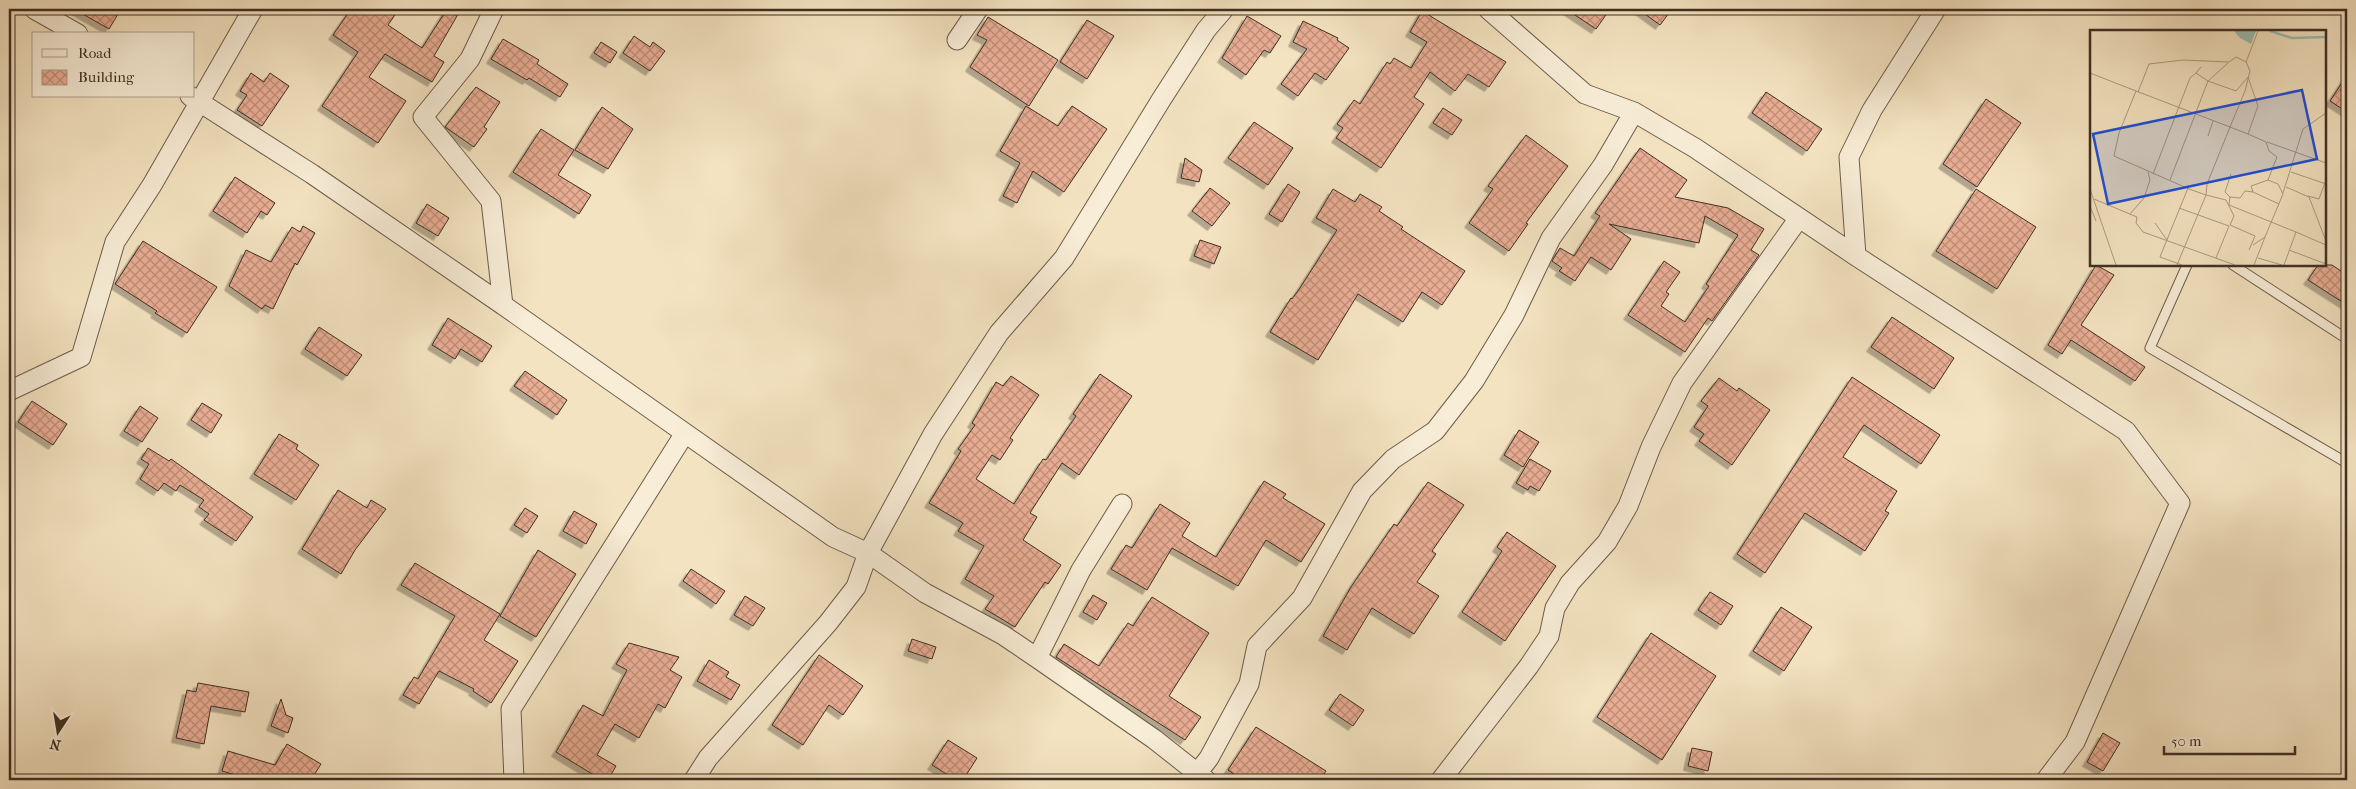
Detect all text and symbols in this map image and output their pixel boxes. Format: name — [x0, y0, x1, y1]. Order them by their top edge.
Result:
inset map — [2090, 30, 2326, 266]
legend — [32, 32, 195, 98]
text: Road — [78, 44, 112, 62]
text: Building — [78, 68, 135, 86]
north arrow — [32, 706, 82, 756]
scale bar — [2164, 724, 2295, 756]
text: 50 m — [2171, 732, 2202, 750]
text: N — [48, 735, 62, 754]

